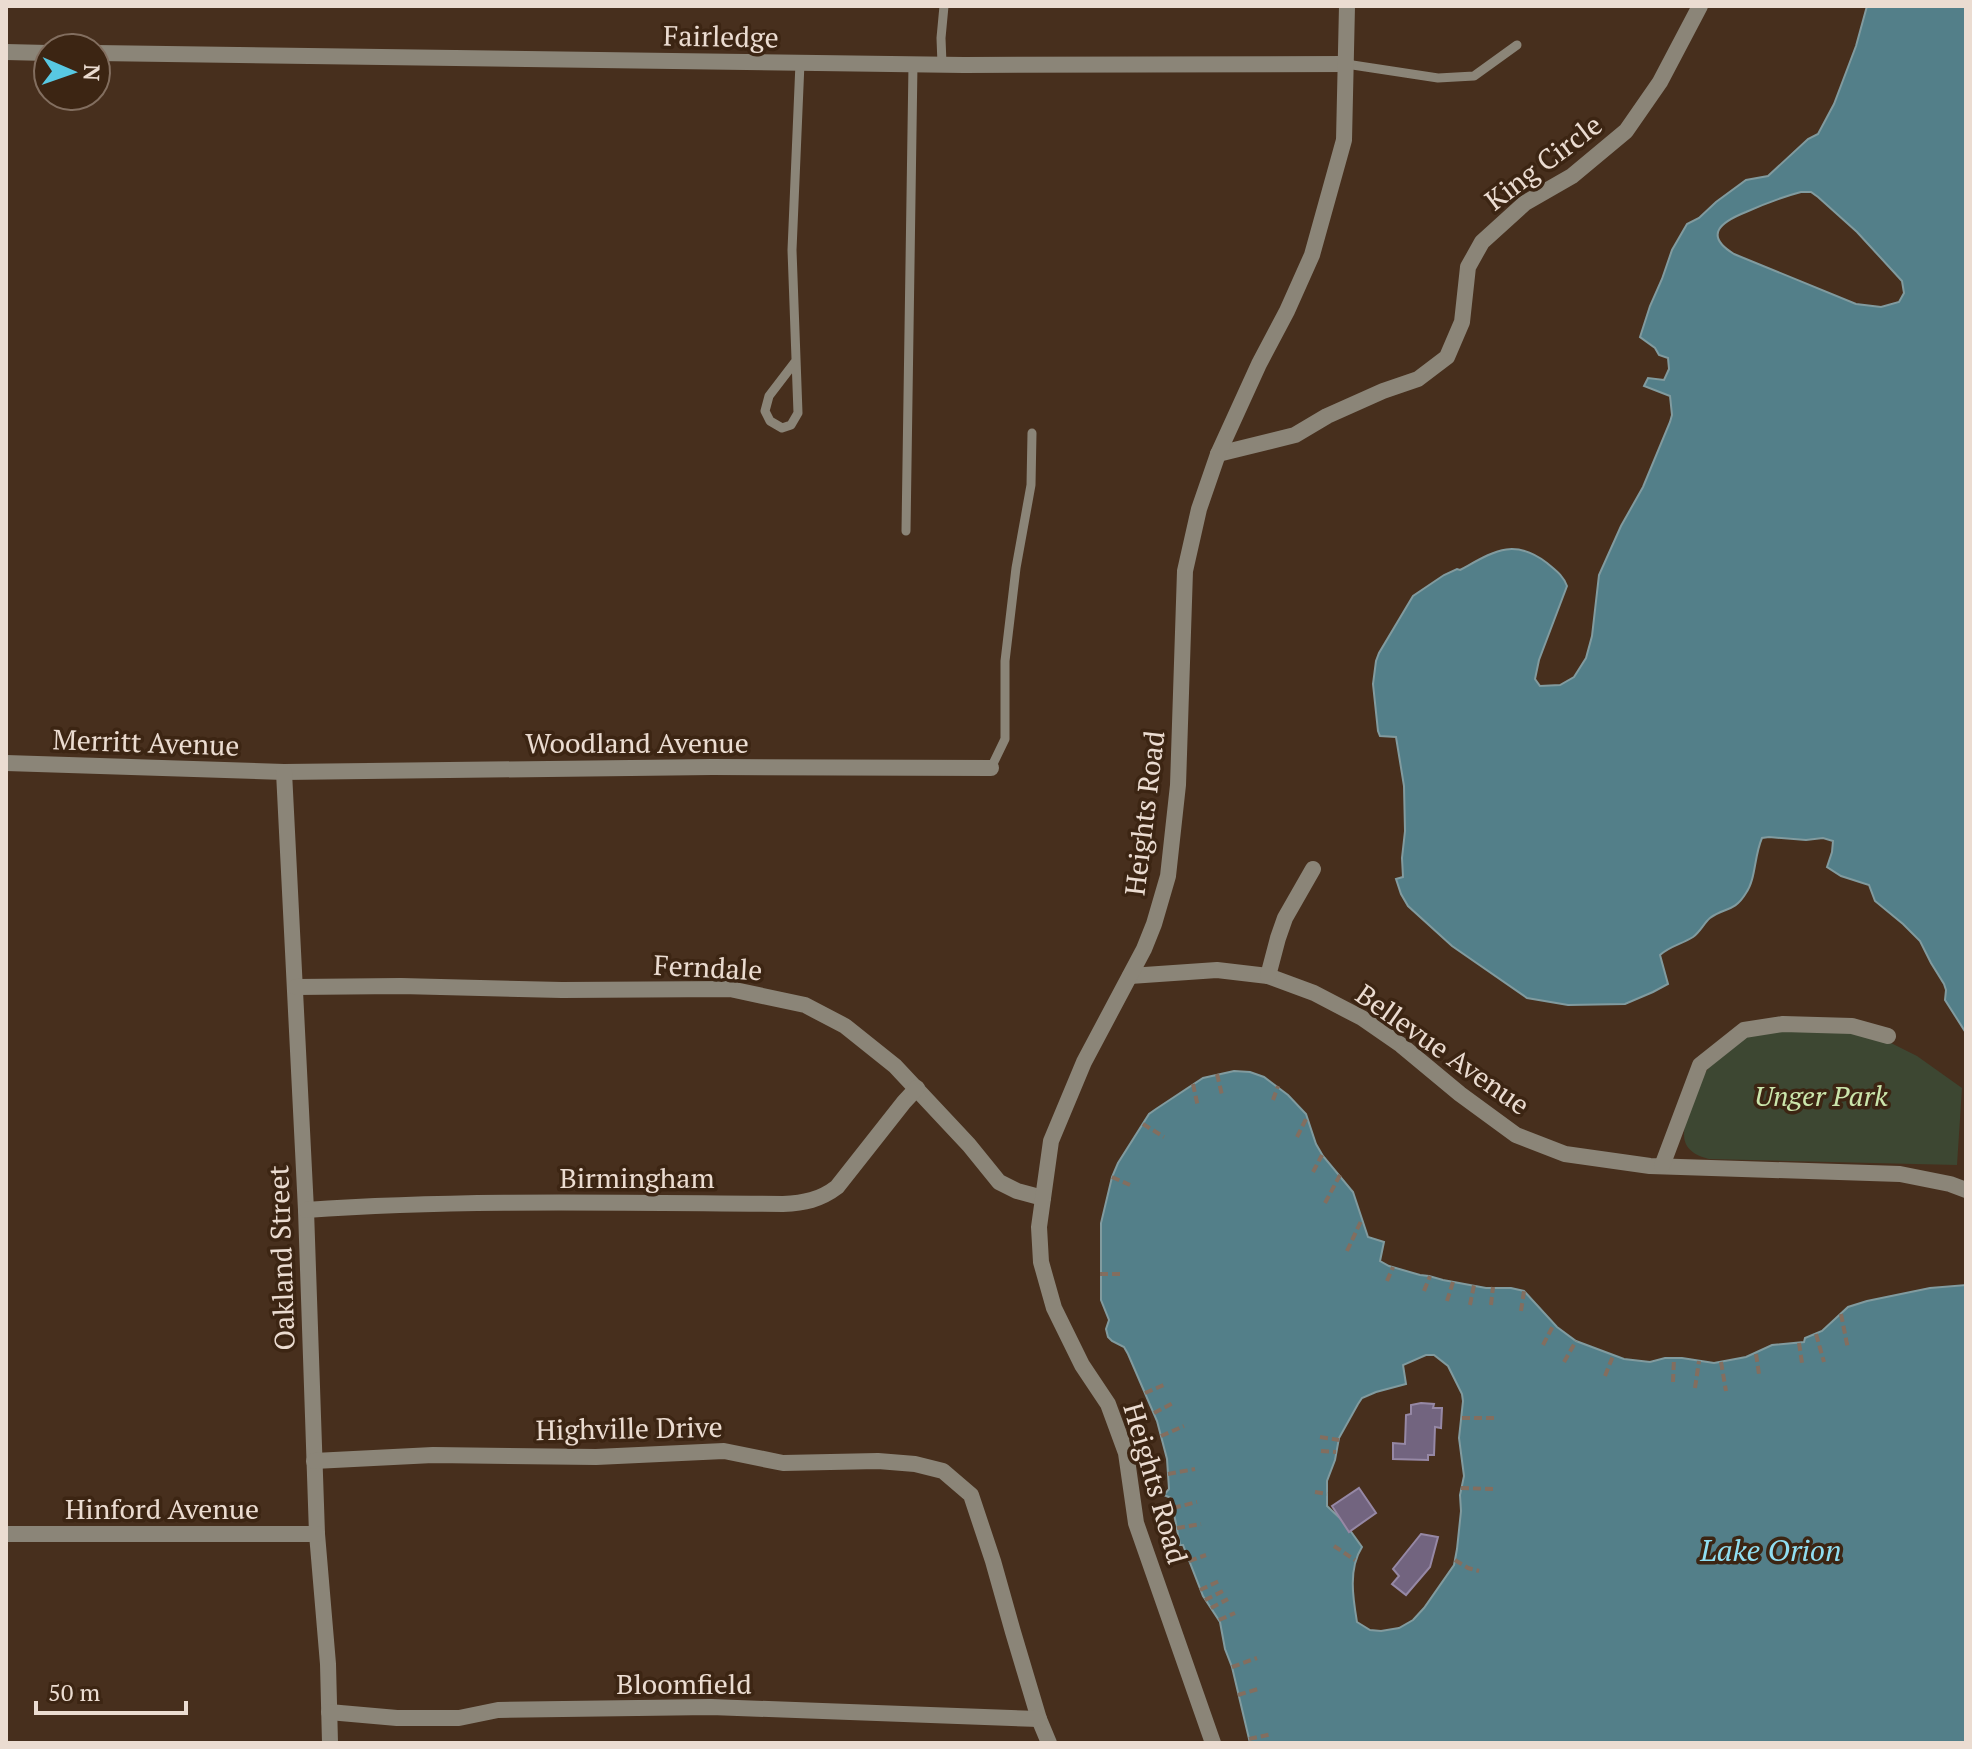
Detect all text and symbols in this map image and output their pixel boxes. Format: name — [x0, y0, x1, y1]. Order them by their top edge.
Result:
street label: Fairledge — [663, 16, 779, 56]
north arrow — [32, 32, 112, 112]
text: N — [78, 64, 107, 82]
street label: King Circle — [1477, 106, 1609, 218]
street label: Merritt Avenue — [52, 720, 240, 764]
street label: Woodland Avenue — [525, 724, 749, 761]
street label: Heights Road — [1116, 728, 1172, 898]
street label: Ferndale — [653, 946, 763, 988]
street label: Bellevue Avenue — [1349, 975, 1537, 1123]
park label: Unger Park — [1754, 1077, 1888, 1114]
street label: Birmingham — [559, 1159, 715, 1196]
street label: Oakland Street — [259, 1164, 303, 1351]
street label: Heights Road — [1115, 1398, 1197, 1568]
street label: Highville Drive — [535, 1408, 723, 1448]
street label: Hinford Avenue — [65, 1490, 259, 1527]
water label: Lake Orion — [1699, 1530, 1842, 1570]
scale bar — [36, 1665, 186, 1715]
street label: Bloomfield — [616, 1665, 752, 1702]
text: 50 m — [48, 1676, 100, 1708]

